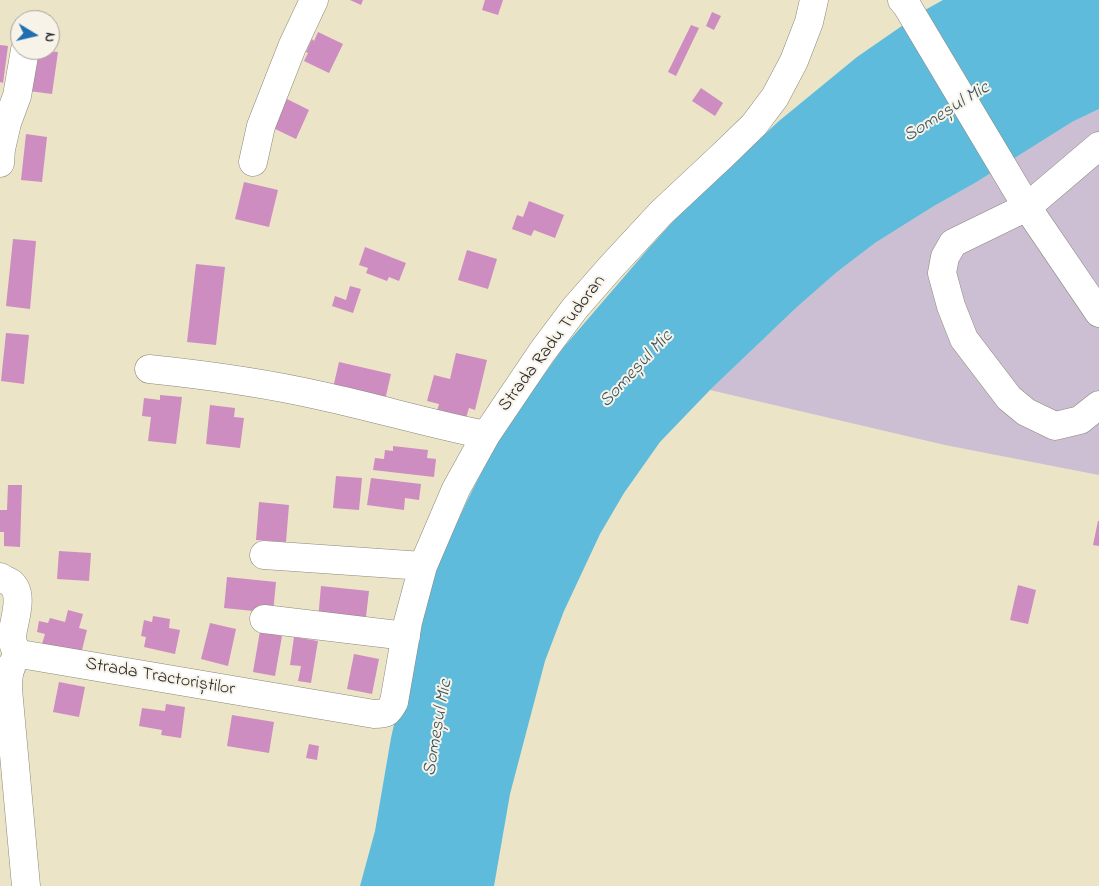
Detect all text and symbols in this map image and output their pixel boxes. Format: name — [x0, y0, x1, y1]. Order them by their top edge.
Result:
north arrow — [10, 10, 60, 60]
text: N — [38, 31, 60, 44]
water label: Someșul Mic — [900, 78, 994, 148]
street label: Strada Radu Tudoran — [495, 272, 611, 416]
water label: Someșul Mic — [596, 327, 678, 413]
street label: Strada Tractoriștilor — [84, 654, 236, 702]
water label: Someșul Mic — [419, 678, 459, 778]

